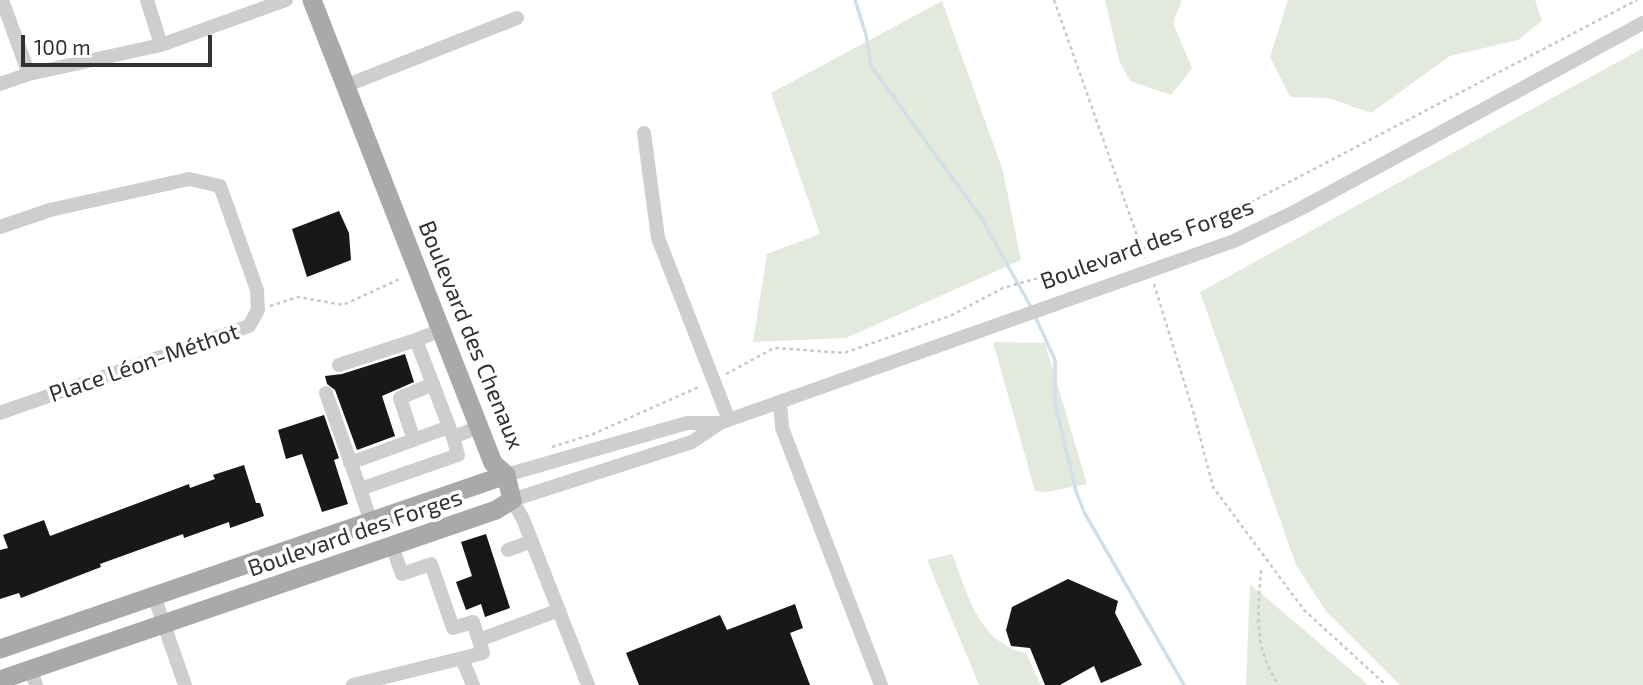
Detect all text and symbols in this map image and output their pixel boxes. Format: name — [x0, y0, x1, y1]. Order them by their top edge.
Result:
scale bar — [24, 21, 215, 65]
text: 100 m — [34, 34, 91, 59]
street label: Boulevard des Forges — [1037, 193, 1257, 295]
street label: Boulevard des Chenaux — [413, 217, 529, 453]
street label: Place Léon-Méthot — [45, 318, 243, 408]
street label: Boulevard des Forges — [244, 483, 466, 583]

